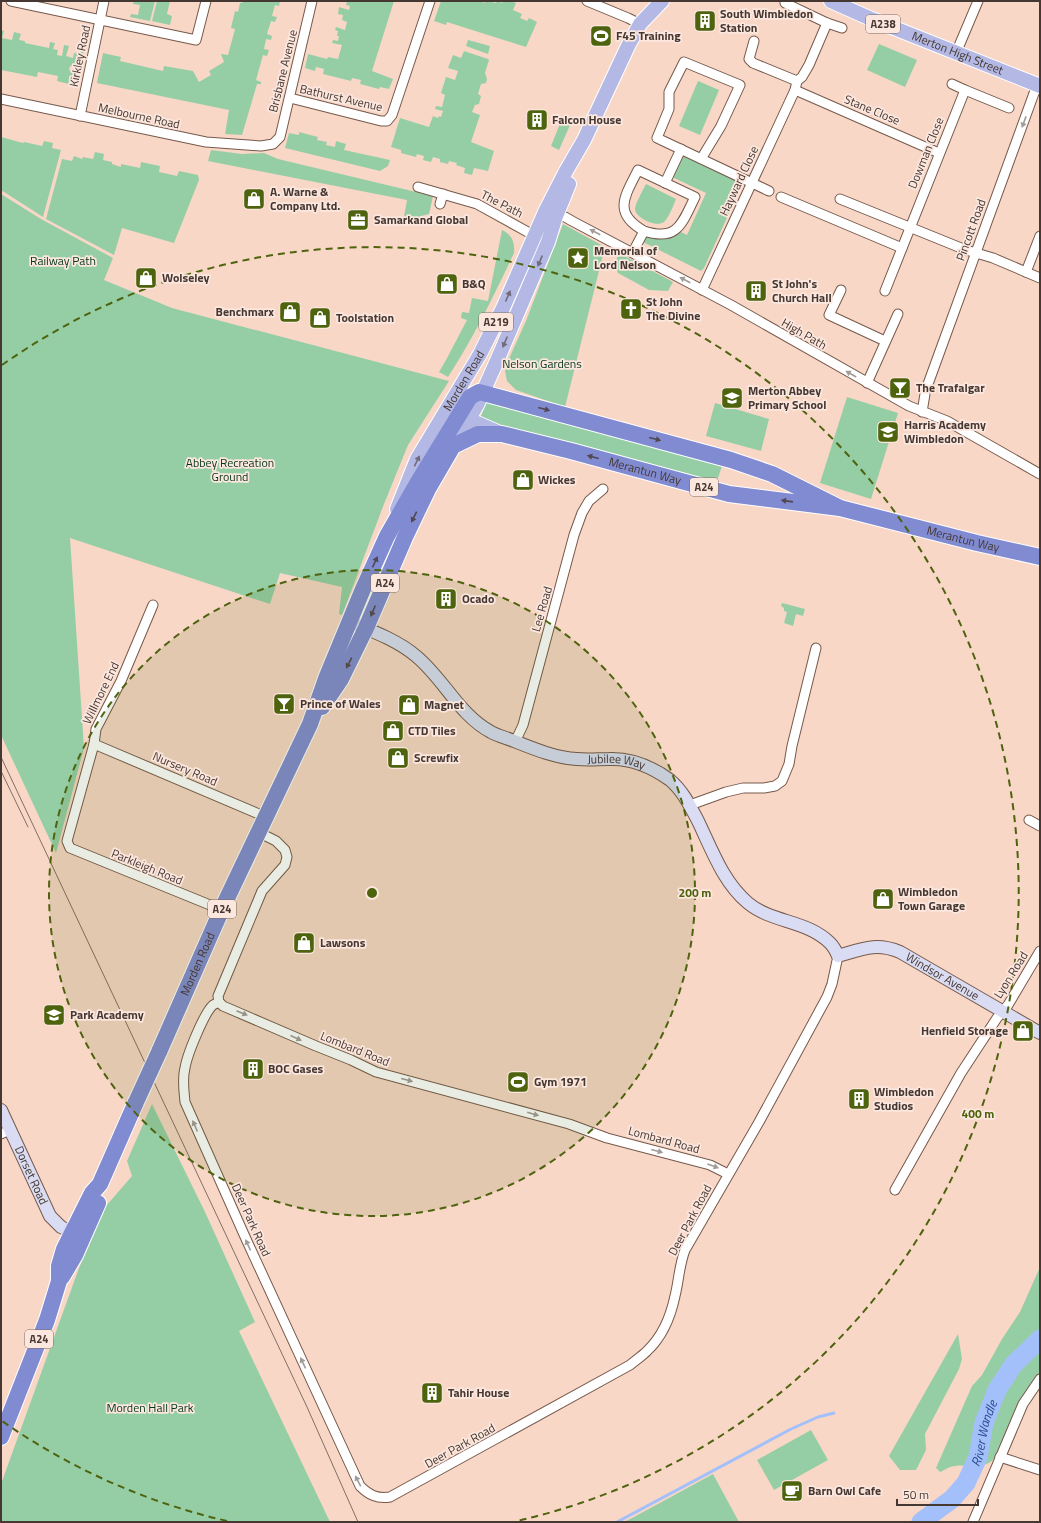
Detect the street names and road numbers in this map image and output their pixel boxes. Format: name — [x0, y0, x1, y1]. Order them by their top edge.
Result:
road number: A238 — [866, 15, 900, 33]
street label: Kirkley Road — [64, 23, 95, 88]
street label: Merton High Street — [909, 26, 1007, 80]
street label: Brisbane Avenue — [263, 27, 302, 114]
street label: Bathurst Avenue — [298, 79, 384, 116]
street label: Stane Close — [841, 89, 903, 130]
street label: Melbourne Road — [96, 98, 182, 133]
street label: Dowman Close — [903, 114, 949, 191]
street label: Hayward Close — [714, 143, 763, 219]
street label: The Path — [478, 185, 527, 222]
street label: Pincott Road — [951, 196, 991, 263]
road number: A219 — [479, 313, 513, 331]
street label: High Path — [778, 313, 831, 354]
street label: Morden Road — [438, 347, 489, 415]
street label: Merantun Way — [607, 452, 684, 490]
road number: A24 — [690, 478, 718, 496]
street label: Merantun Way — [925, 521, 1002, 557]
road number: A24 — [371, 574, 399, 592]
street label: Lee Road — [526, 584, 557, 634]
street label: Willmore End — [77, 658, 124, 727]
street label: Nursery Road — [150, 746, 221, 791]
street label: Jubilee Way — [587, 749, 649, 774]
street label: Parkleigh Road — [109, 844, 186, 890]
road number: A24 — [208, 900, 236, 918]
street label: Morden Road — [175, 929, 220, 999]
street label: Windsor Avenue — [902, 947, 983, 1005]
street label: Lyon Road — [989, 948, 1032, 1002]
street label: Lombard Road — [318, 1026, 393, 1071]
street label: Lombard Road — [626, 1121, 702, 1158]
street label: Dorset Road — [10, 1143, 53, 1208]
street label: Deer Park Road — [227, 1180, 276, 1259]
street label: Deer Park Road — [663, 1181, 716, 1259]
road number: A24 — [25, 1330, 53, 1348]
street label: Deer Park Road — [421, 1418, 499, 1473]

